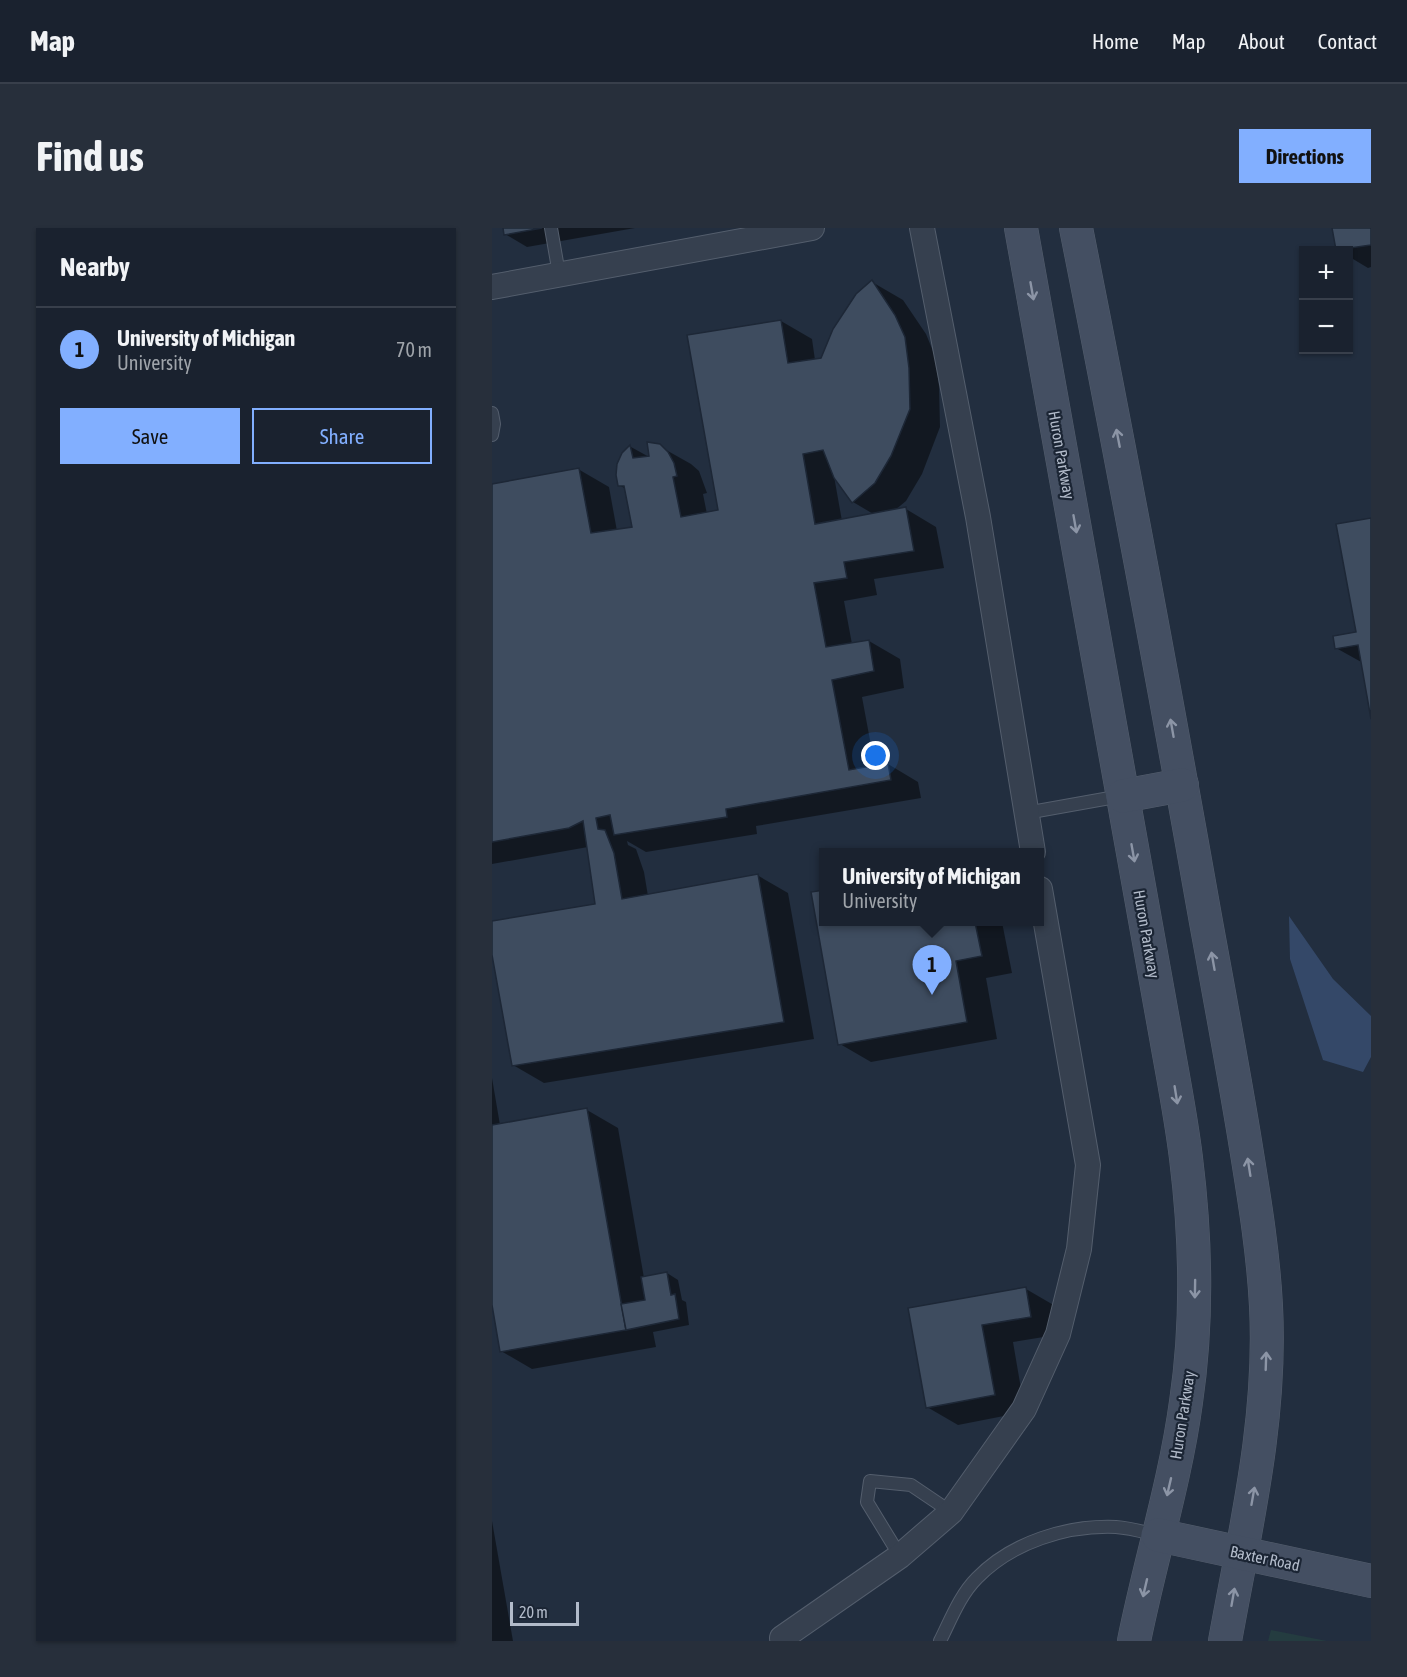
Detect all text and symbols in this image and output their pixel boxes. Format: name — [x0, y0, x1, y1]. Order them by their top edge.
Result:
text: Map — [30, 25, 75, 57]
text: Home — [1092, 29, 1139, 53]
text: Map — [1172, 29, 1206, 53]
text: About — [1239, 29, 1285, 53]
text: Contact — [1318, 29, 1377, 53]
button: Directions — [1239, 129, 1371, 183]
text: Find us — [36, 132, 144, 180]
map controls — [1299, 246, 1353, 354]
button: + — [1299, 246, 1353, 300]
text: Nearby — [60, 252, 130, 282]
one-way arrow — [1027, 280, 1038, 300]
button: − — [1299, 300, 1353, 354]
text: University of Michigan — [117, 325, 295, 351]
text: 1 — [75, 338, 84, 361]
text: 70 m — [396, 338, 432, 361]
text: University — [117, 351, 192, 374]
button: Save — [60, 408, 240, 464]
button: Share — [252, 408, 432, 464]
street label: Huron Parkway — [1044, 409, 1079, 501]
one-way arrow — [1112, 429, 1123, 449]
one-way arrow — [1070, 513, 1081, 533]
one-way arrow — [1166, 719, 1177, 738]
your location — [861, 741, 890, 770]
one-way arrow — [1128, 843, 1139, 862]
popup — [819, 848, 1044, 926]
text: University of Michigan — [842, 863, 1021, 889]
street label: Huron Parkway — [1129, 888, 1164, 980]
text: University — [842, 889, 917, 912]
pin: 1 — [912, 946, 952, 995]
one-way arrow — [1207, 952, 1218, 971]
one-way arrow — [1170, 1084, 1181, 1104]
one-way arrow — [1243, 1158, 1254, 1178]
one-way arrow — [1189, 1278, 1201, 1298]
one-way arrow — [1260, 1352, 1271, 1372]
street label: Huron Parkway — [1166, 1369, 1199, 1461]
one-way arrow — [1163, 1477, 1175, 1496]
one-way arrow — [1247, 1486, 1258, 1506]
street label: Baxter Road — [1229, 1542, 1301, 1574]
one-way arrow — [1139, 1578, 1151, 1597]
one-way arrow — [1228, 1588, 1239, 1607]
scale bar — [510, 1599, 579, 1626]
text: 20 m — [519, 1603, 548, 1621]

